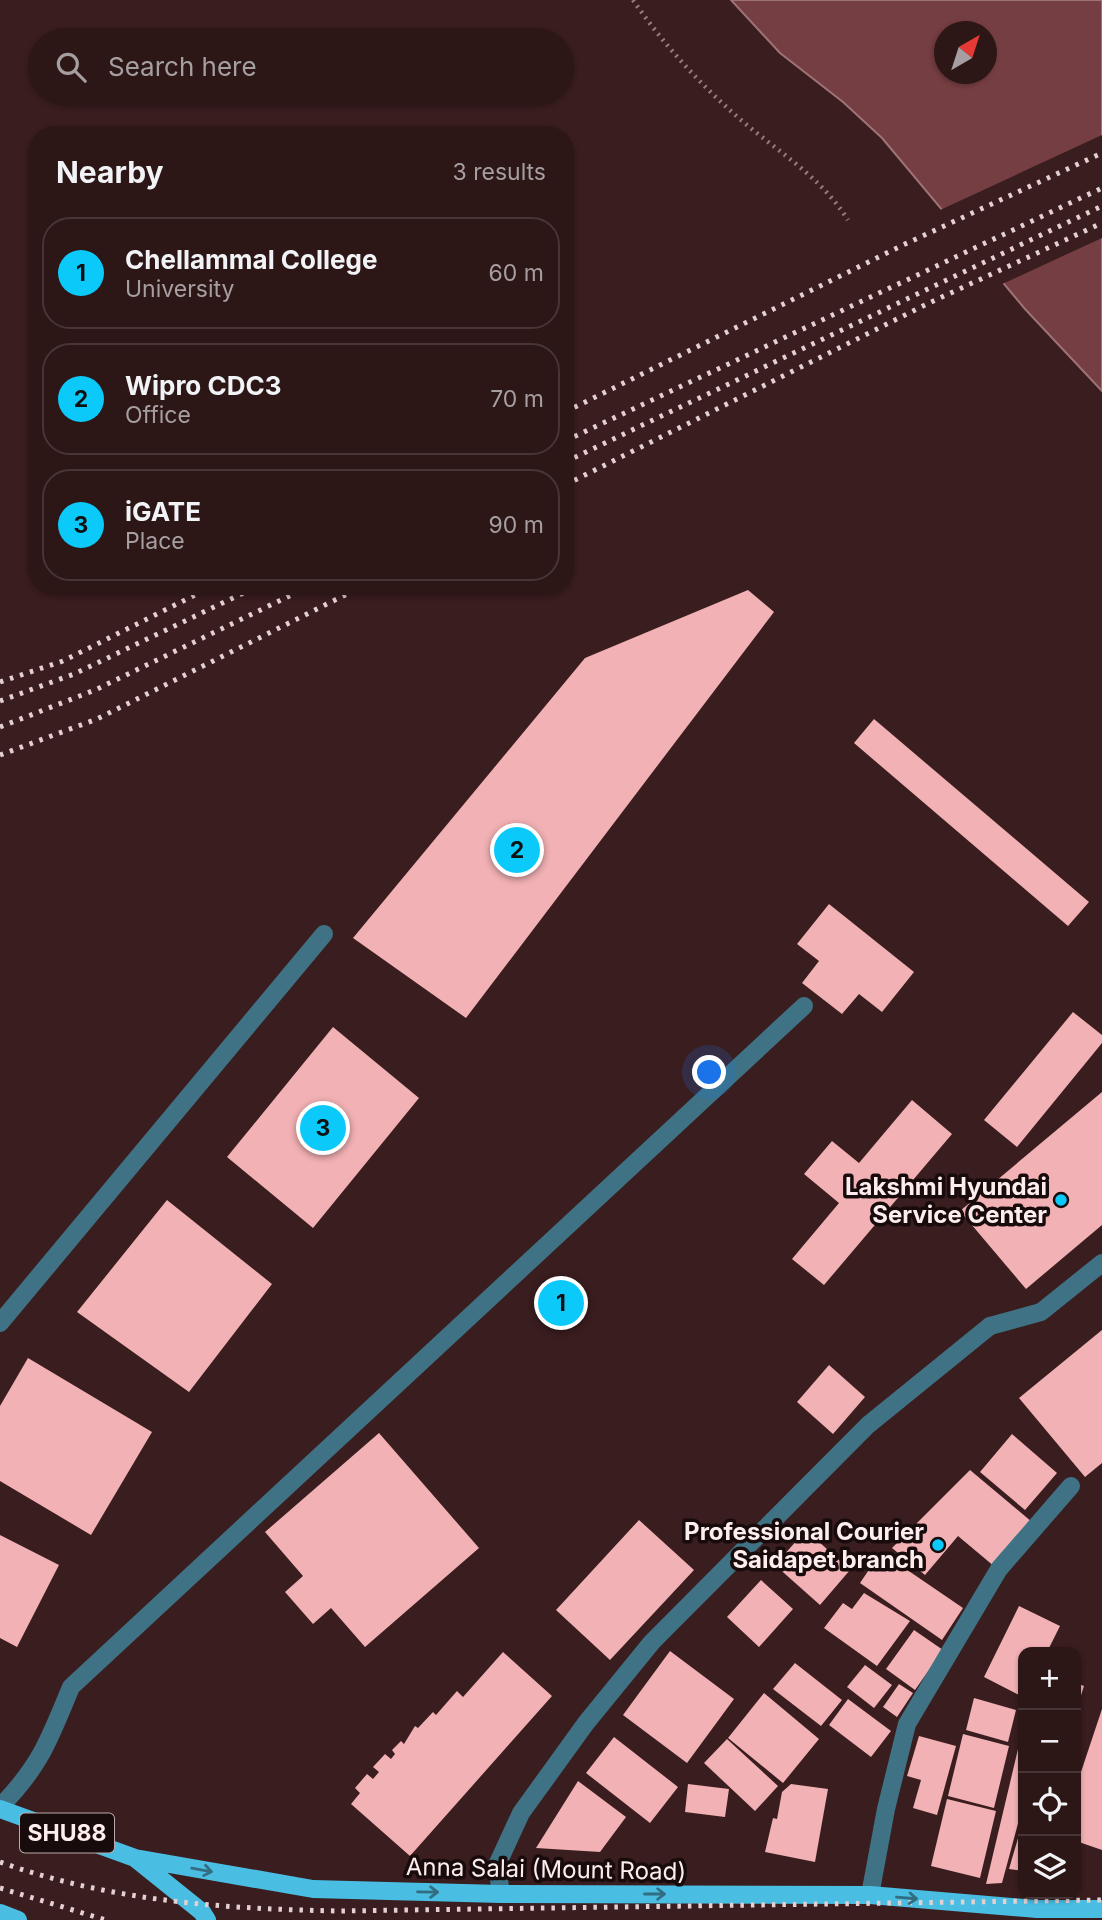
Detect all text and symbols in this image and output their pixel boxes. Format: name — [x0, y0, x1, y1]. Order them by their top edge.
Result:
north arrow — [934, 21, 997, 84]
search box — [28, 28, 574, 105]
icon: search — [52, 48, 90, 86]
text: Search here — [108, 51, 257, 82]
text: Nearby — [56, 154, 164, 190]
text: 3 results — [453, 158, 546, 186]
text: Chellammal College — [125, 244, 378, 275]
text: 1 — [76, 259, 86, 287]
text: 60 m — [489, 259, 544, 287]
text: University — [125, 275, 234, 303]
text: Wipro CDC3 — [125, 370, 282, 401]
text: 2 — [74, 385, 88, 413]
text: 70 m — [490, 385, 544, 413]
text: Office — [125, 401, 191, 429]
text: iGATE — [125, 496, 201, 527]
text: 3 — [74, 511, 88, 539]
text: 90 m — [489, 511, 544, 539]
text: Place — [125, 527, 185, 555]
pin: 2 — [494, 824, 540, 876]
your location — [692, 1055, 726, 1089]
pin: 3 — [300, 1102, 346, 1154]
place label: Lakshmi Hyundai Service Center — [845, 1172, 1047, 1229]
marker: Lakshmi Hyundai Service Center — [1053, 1192, 1069, 1208]
pin: 1 — [538, 1277, 584, 1329]
place label: Professional Courier Saidapet branch — [684, 1517, 924, 1574]
marker: Professional Courier Saidapet branch — [930, 1537, 946, 1553]
map controls — [1018, 1647, 1081, 1899]
button: + — [1018, 1647, 1081, 1710]
button: − — [1018, 1710, 1081, 1773]
button: locate — [1018, 1773, 1081, 1836]
road number: SHU88 — [20, 1814, 114, 1852]
button: layers — [1018, 1836, 1081, 1899]
street label: Anna Salai (Mount Road) — [406, 1852, 686, 1886]
one-way arrow — [190, 1864, 213, 1877]
one-way arrow — [416, 1886, 439, 1899]
one-way arrow — [643, 1887, 666, 1901]
one-way arrow — [895, 1892, 918, 1905]

